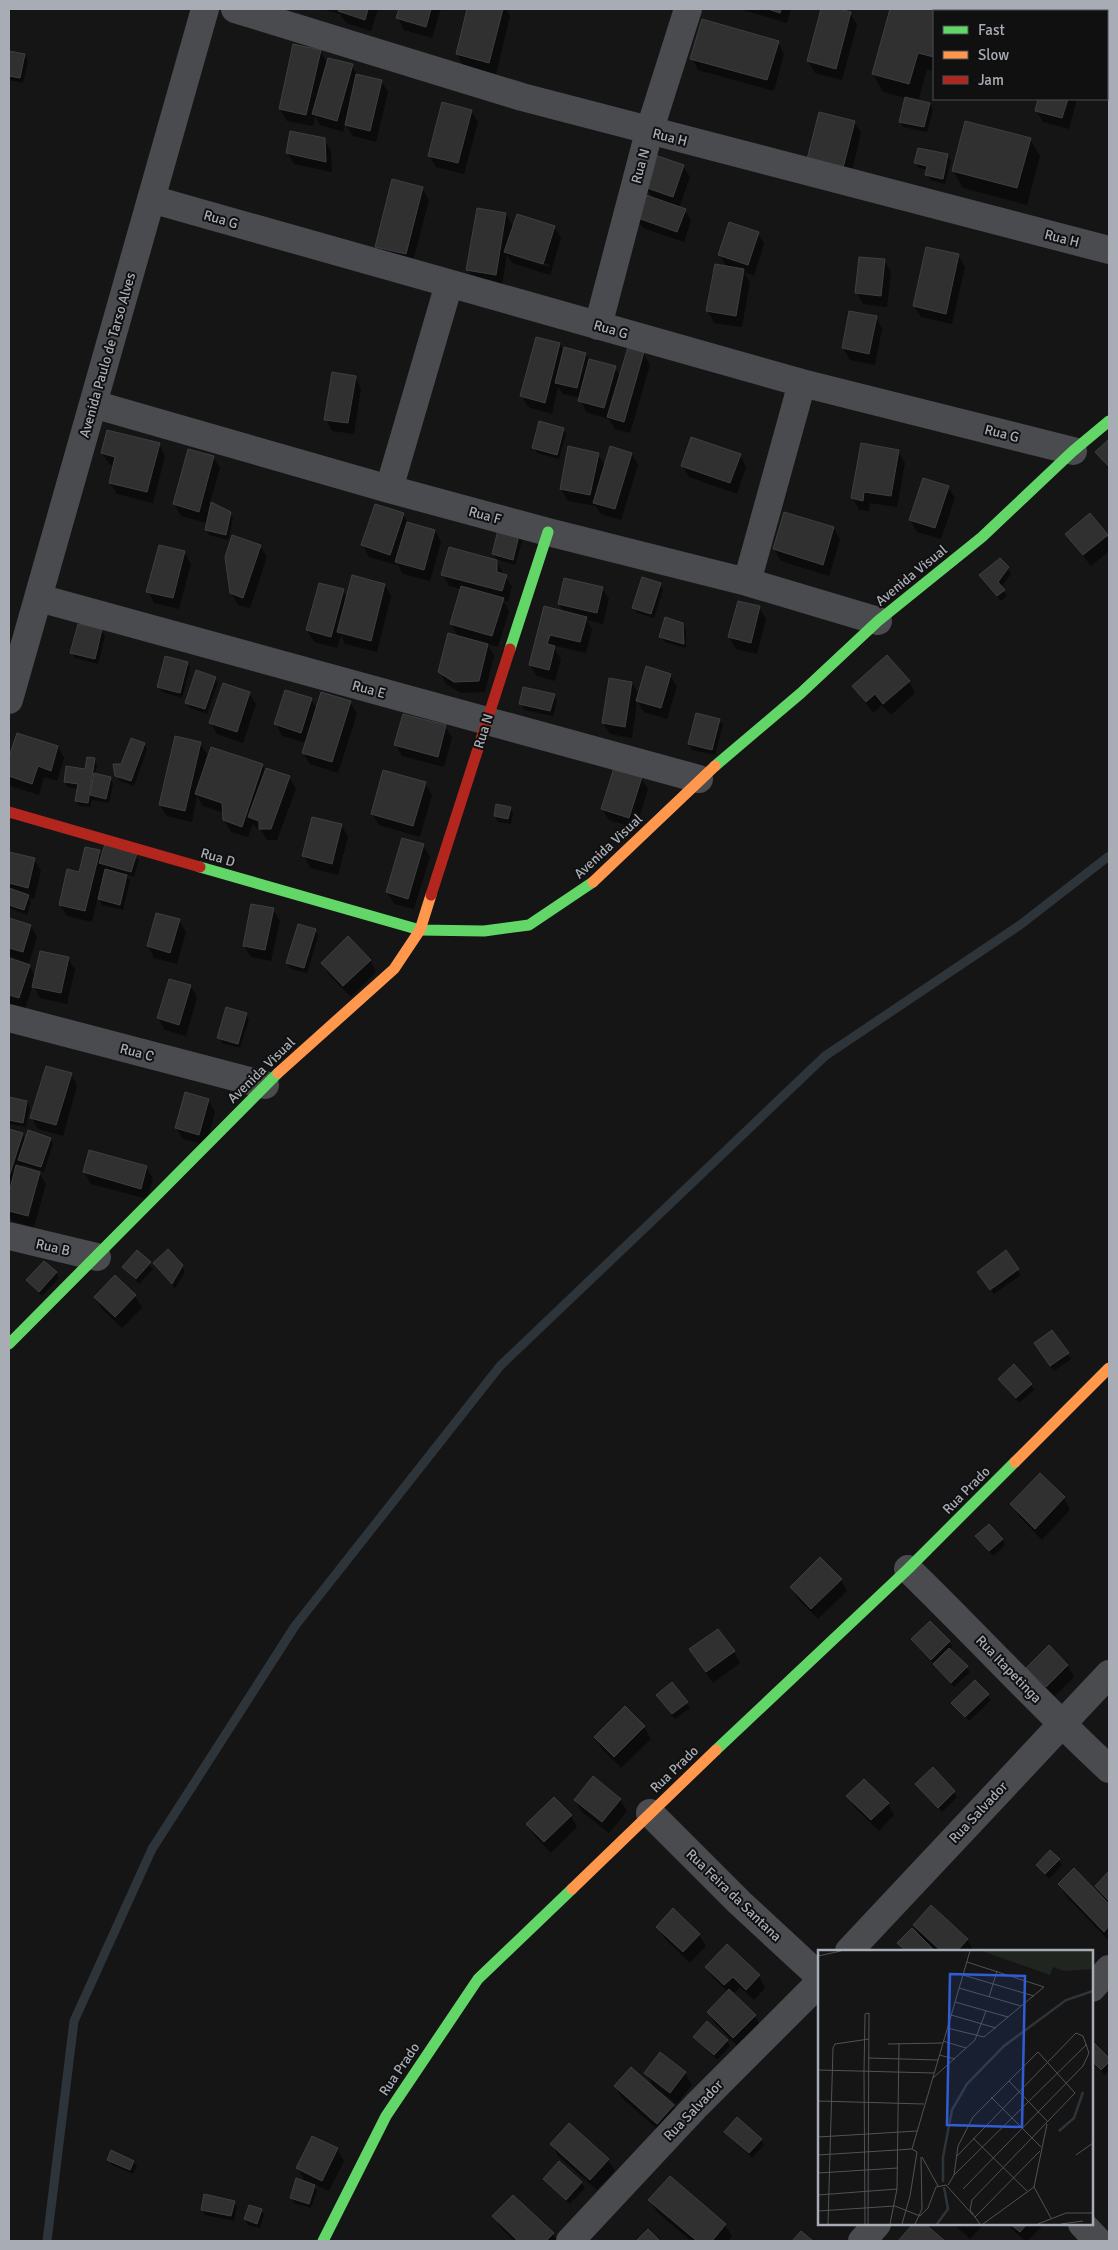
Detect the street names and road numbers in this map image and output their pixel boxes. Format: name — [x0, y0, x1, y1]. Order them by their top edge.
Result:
street label: Rua H — [651, 125, 689, 150]
street label: Rua N — [628, 147, 653, 185]
street label: Rua G — [202, 206, 240, 232]
street label: Rua H — [1043, 226, 1081, 251]
street label: Avenida Paulo de Tarso Alves — [76, 271, 139, 440]
street label: Rua G — [592, 316, 630, 342]
street label: Rua G — [983, 421, 1021, 446]
street label: Rua F — [467, 503, 503, 528]
street label: Avenida Visual — [872, 541, 951, 609]
street label: Rua E — [350, 677, 387, 702]
street label: Rua N — [470, 712, 497, 751]
street label: Avenida Visual — [571, 810, 646, 882]
street label: Rua D — [199, 844, 237, 870]
street label: Avenida Visual — [224, 1034, 299, 1107]
street label: Rua C — [118, 1040, 156, 1065]
street label: Rua B — [34, 1235, 72, 1260]
street label: Rua Prado — [939, 1463, 994, 1518]
street label: Rua Itapetinga — [972, 1632, 1045, 1707]
street label: Rua Prado — [647, 1742, 702, 1796]
street label: Rua Salvador — [946, 1777, 1012, 1847]
street label: Rua Feira da Santana — [683, 1846, 785, 1945]
street label: Rua Prado — [375, 2039, 423, 2099]
street label: Rua Salvador — [660, 2076, 727, 2144]

